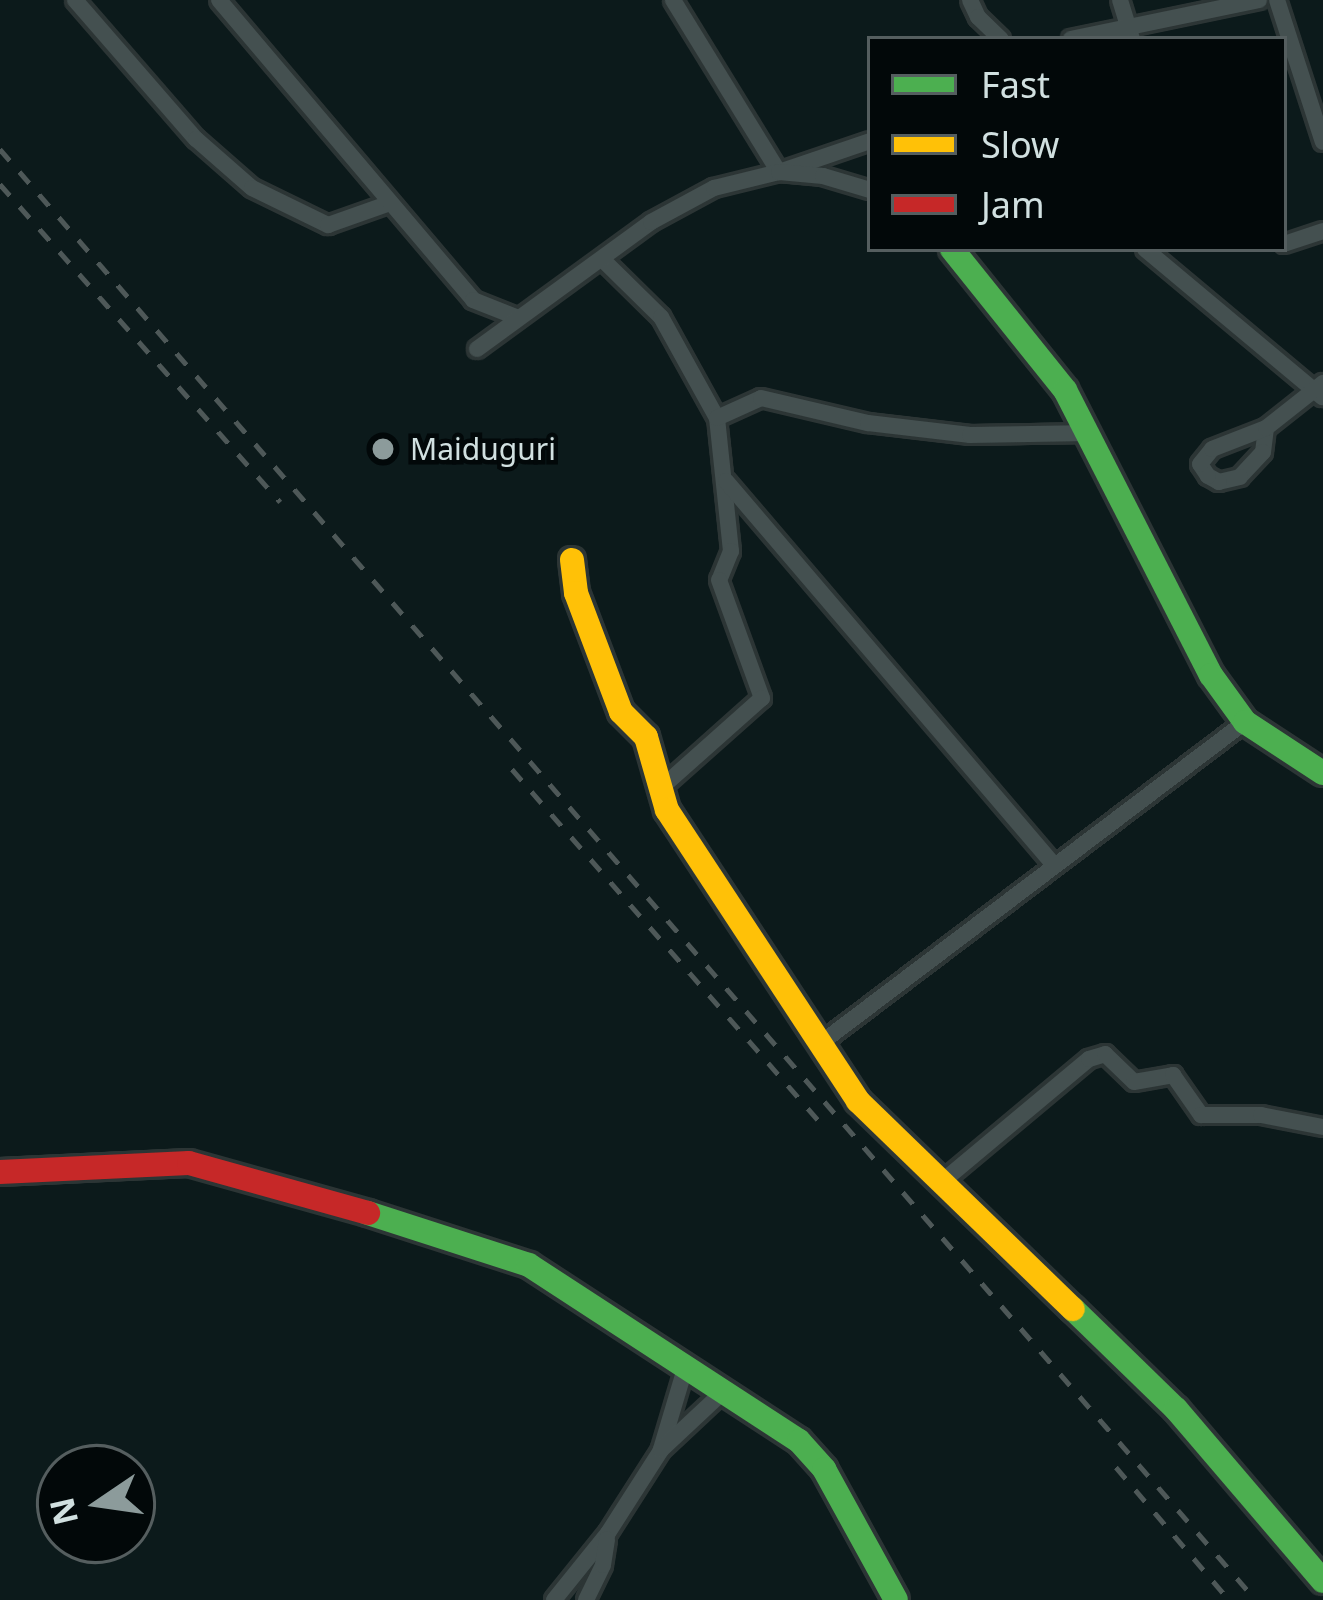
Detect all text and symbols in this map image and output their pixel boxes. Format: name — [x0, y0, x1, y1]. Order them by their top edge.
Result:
legend — [867, 36, 1287, 252]
text: Fast — [981, 60, 1050, 109]
text: Slow — [981, 120, 1059, 169]
text: Jam — [981, 180, 1045, 229]
place label: Maiduguri — [410, 431, 556, 467]
marker: Maiduguri — [367, 433, 399, 465]
north arrow — [36, 1444, 156, 1564]
text: N — [38, 1493, 88, 1530]

